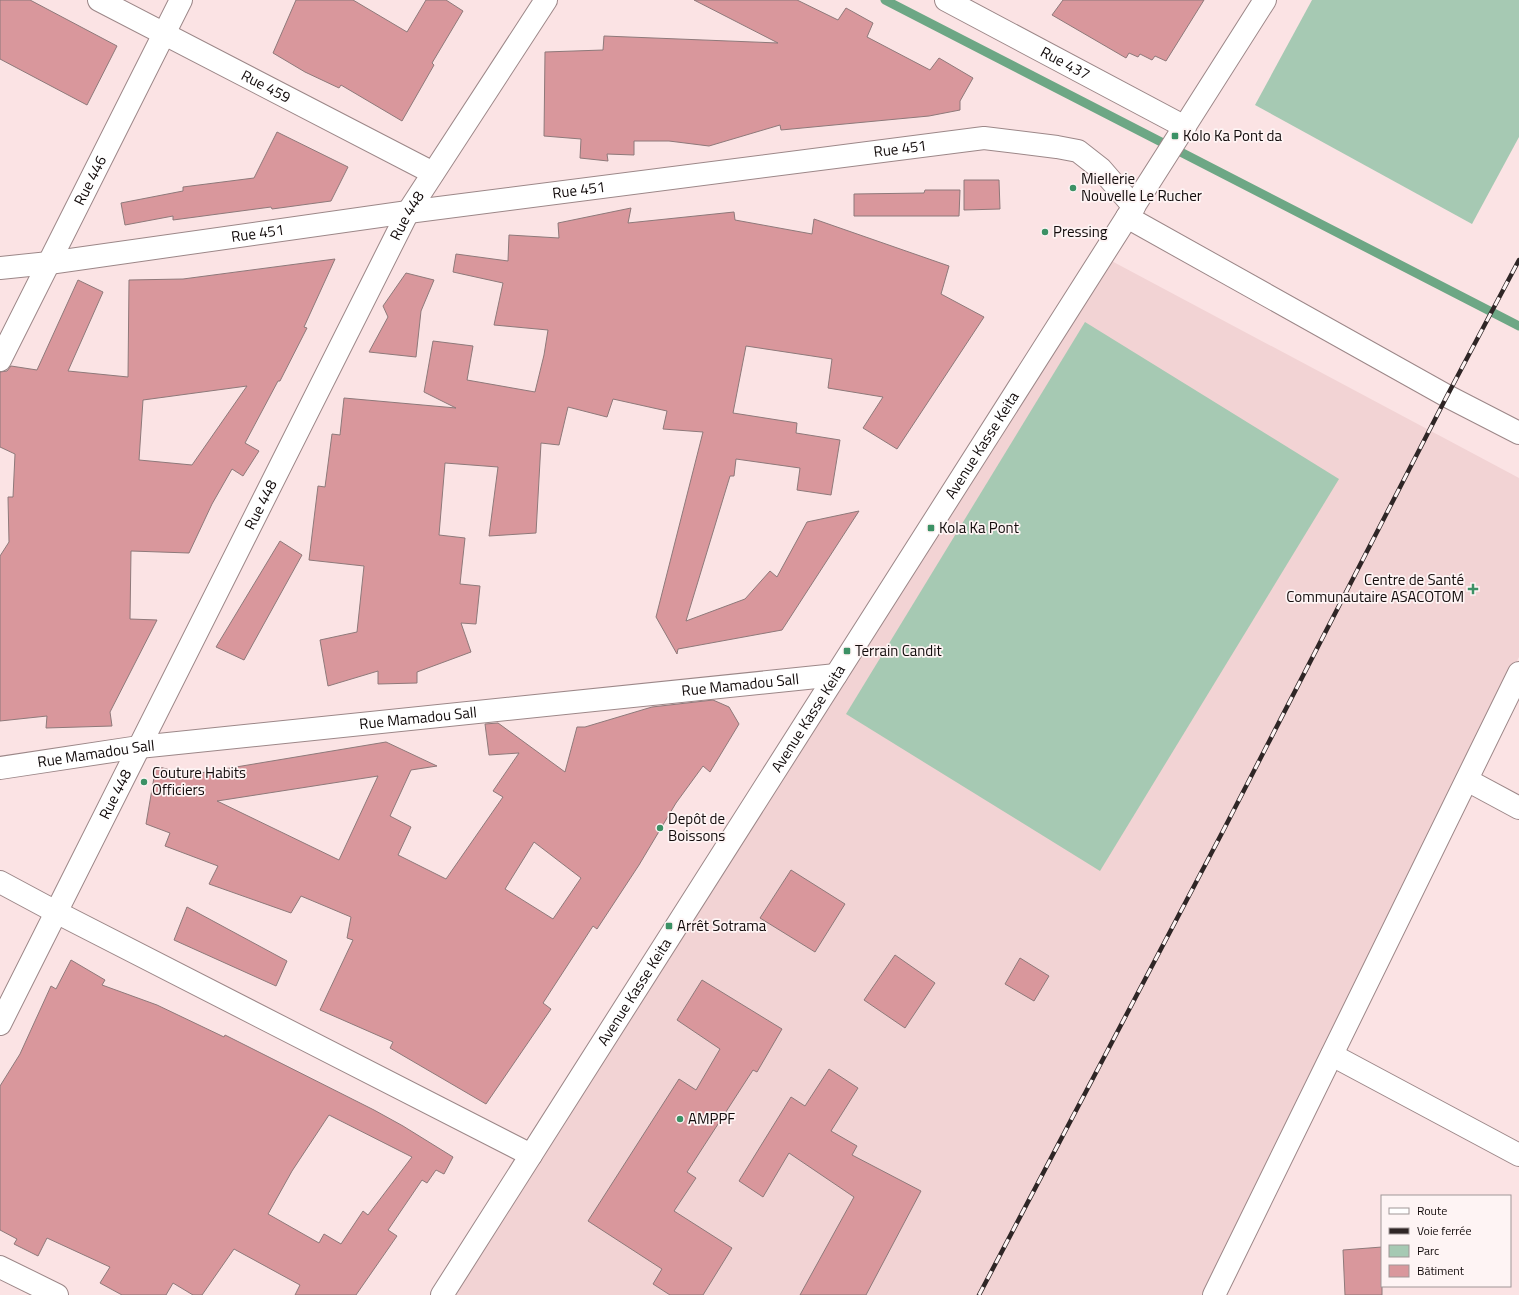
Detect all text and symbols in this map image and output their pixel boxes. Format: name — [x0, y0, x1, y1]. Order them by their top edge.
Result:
street label: Rue 437 — [1037, 40, 1094, 86]
street label: Rue 459 — [237, 64, 295, 108]
place label: Kolo Ka Pont da — [1183, 124, 1283, 147]
marker: Kolo Ka Pont da — [1170, 131, 1180, 141]
street label: Rue 451 — [872, 133, 928, 163]
street label: Rue 446 — [68, 151, 112, 209]
place label: Miellerie Nouvelle Le Rucher — [1081, 167, 1202, 207]
street label: Rue 451 — [551, 175, 607, 204]
marker: Miellerie Nouvelle Le Rucher — [1068, 183, 1078, 193]
street label: Rue 448 — [384, 186, 430, 244]
street label: Rue 451 — [230, 218, 286, 248]
place label: Pressing — [1053, 220, 1108, 243]
marker: Pressing — [1040, 227, 1050, 237]
street label: Avenue Kasse Keita — [939, 386, 1025, 503]
street label: Rue 448 — [238, 476, 283, 534]
place label: Kola Ka Pont — [939, 516, 1020, 539]
marker: Kola Ka Pont — [926, 523, 936, 533]
place label: Centre de Santé Communautaire ASACOTOM — [1286, 568, 1464, 608]
marker: Centre de Santé Communautaire ASACOTOM — [1467, 583, 1479, 595]
place label: Terrain Candit — [855, 639, 943, 662]
marker: Terrain Candit — [842, 646, 852, 656]
street label: Avenue Kasse Keita — [765, 660, 851, 776]
street label: Rue Mamadou Sall — [680, 667, 800, 702]
street label: Rue Mamadou Sall — [358, 700, 478, 735]
street label: Rue Mamadou Sall — [36, 733, 155, 773]
place label: Couture Habits Officiers — [152, 761, 246, 801]
street label: Rue 448 — [93, 765, 137, 823]
marker: Couture Habits Officiers — [139, 777, 149, 787]
place label: Depôt de Boissons — [668, 807, 725, 847]
marker: Depôt de Boissons — [655, 823, 665, 833]
place label: Arrêt Sotrama — [677, 914, 767, 937]
marker: Arrêt Sotrama — [664, 921, 674, 931]
street label: Avenue Kasse Keita — [591, 933, 677, 1050]
place label: AMPPF — [688, 1107, 735, 1130]
marker: AMPPF — [675, 1114, 685, 1124]
legend — [1381, 1195, 1511, 1287]
text: Route — [1417, 1201, 1447, 1220]
text: Voie ferrée — [1417, 1221, 1472, 1240]
text: Parc — [1417, 1241, 1439, 1260]
text: Bâtiment — [1417, 1261, 1465, 1280]

